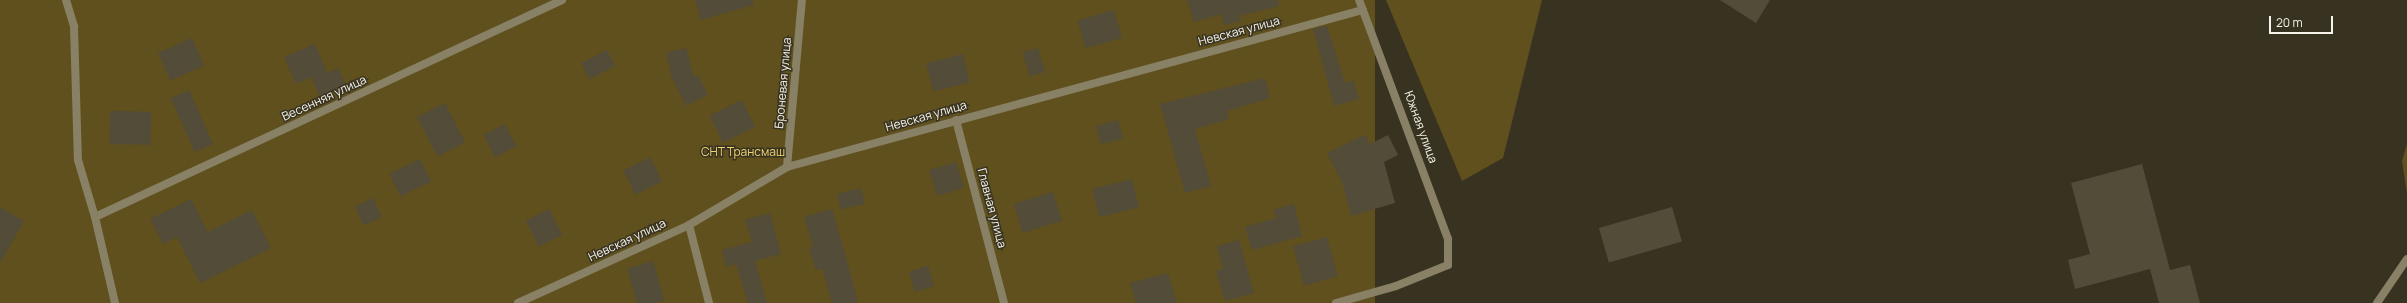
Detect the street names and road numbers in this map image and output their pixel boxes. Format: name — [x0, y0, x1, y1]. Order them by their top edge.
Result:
street label: Невская улица — [1197, 13, 1281, 49]
street label: Броневая улица — [772, 37, 794, 129]
street label: Весенняя улица — [279, 72, 369, 124]
street label: Южная улица — [1401, 89, 1441, 165]
street label: Невская улица — [884, 98, 968, 134]
street label: Главная улица — [974, 166, 1010, 250]
street label: Невская улица — [586, 216, 668, 264]

